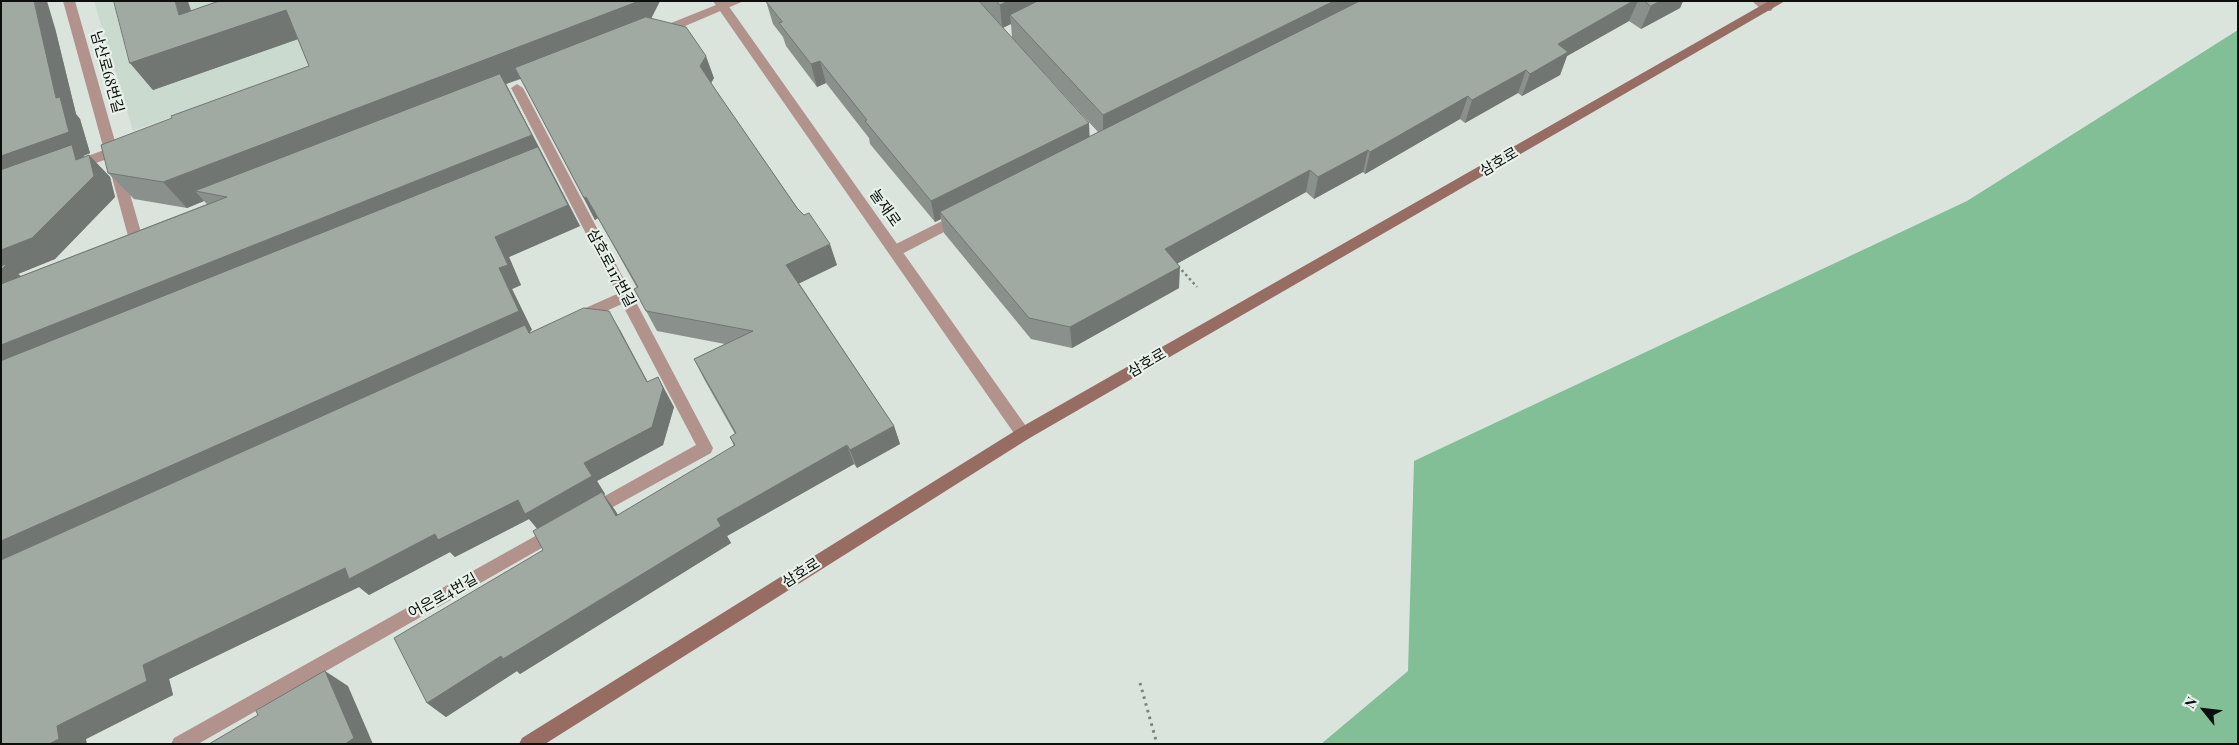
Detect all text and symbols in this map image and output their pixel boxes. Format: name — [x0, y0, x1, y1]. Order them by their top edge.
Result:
street label: 남산로68번길 — [87, 29, 127, 115]
street label: 삼호로 — [1477, 144, 1521, 180]
street label: 눌재로 — [866, 186, 904, 230]
street label: 삼호로117번길 — [583, 226, 639, 310]
street label: 삼호로 — [1125, 345, 1169, 381]
street label: 삼호로 — [779, 554, 823, 592]
street label: 어은로4번길 — [405, 570, 481, 622]
north arrow — [2179, 685, 2229, 735]
text: N — [2180, 693, 2201, 712]

